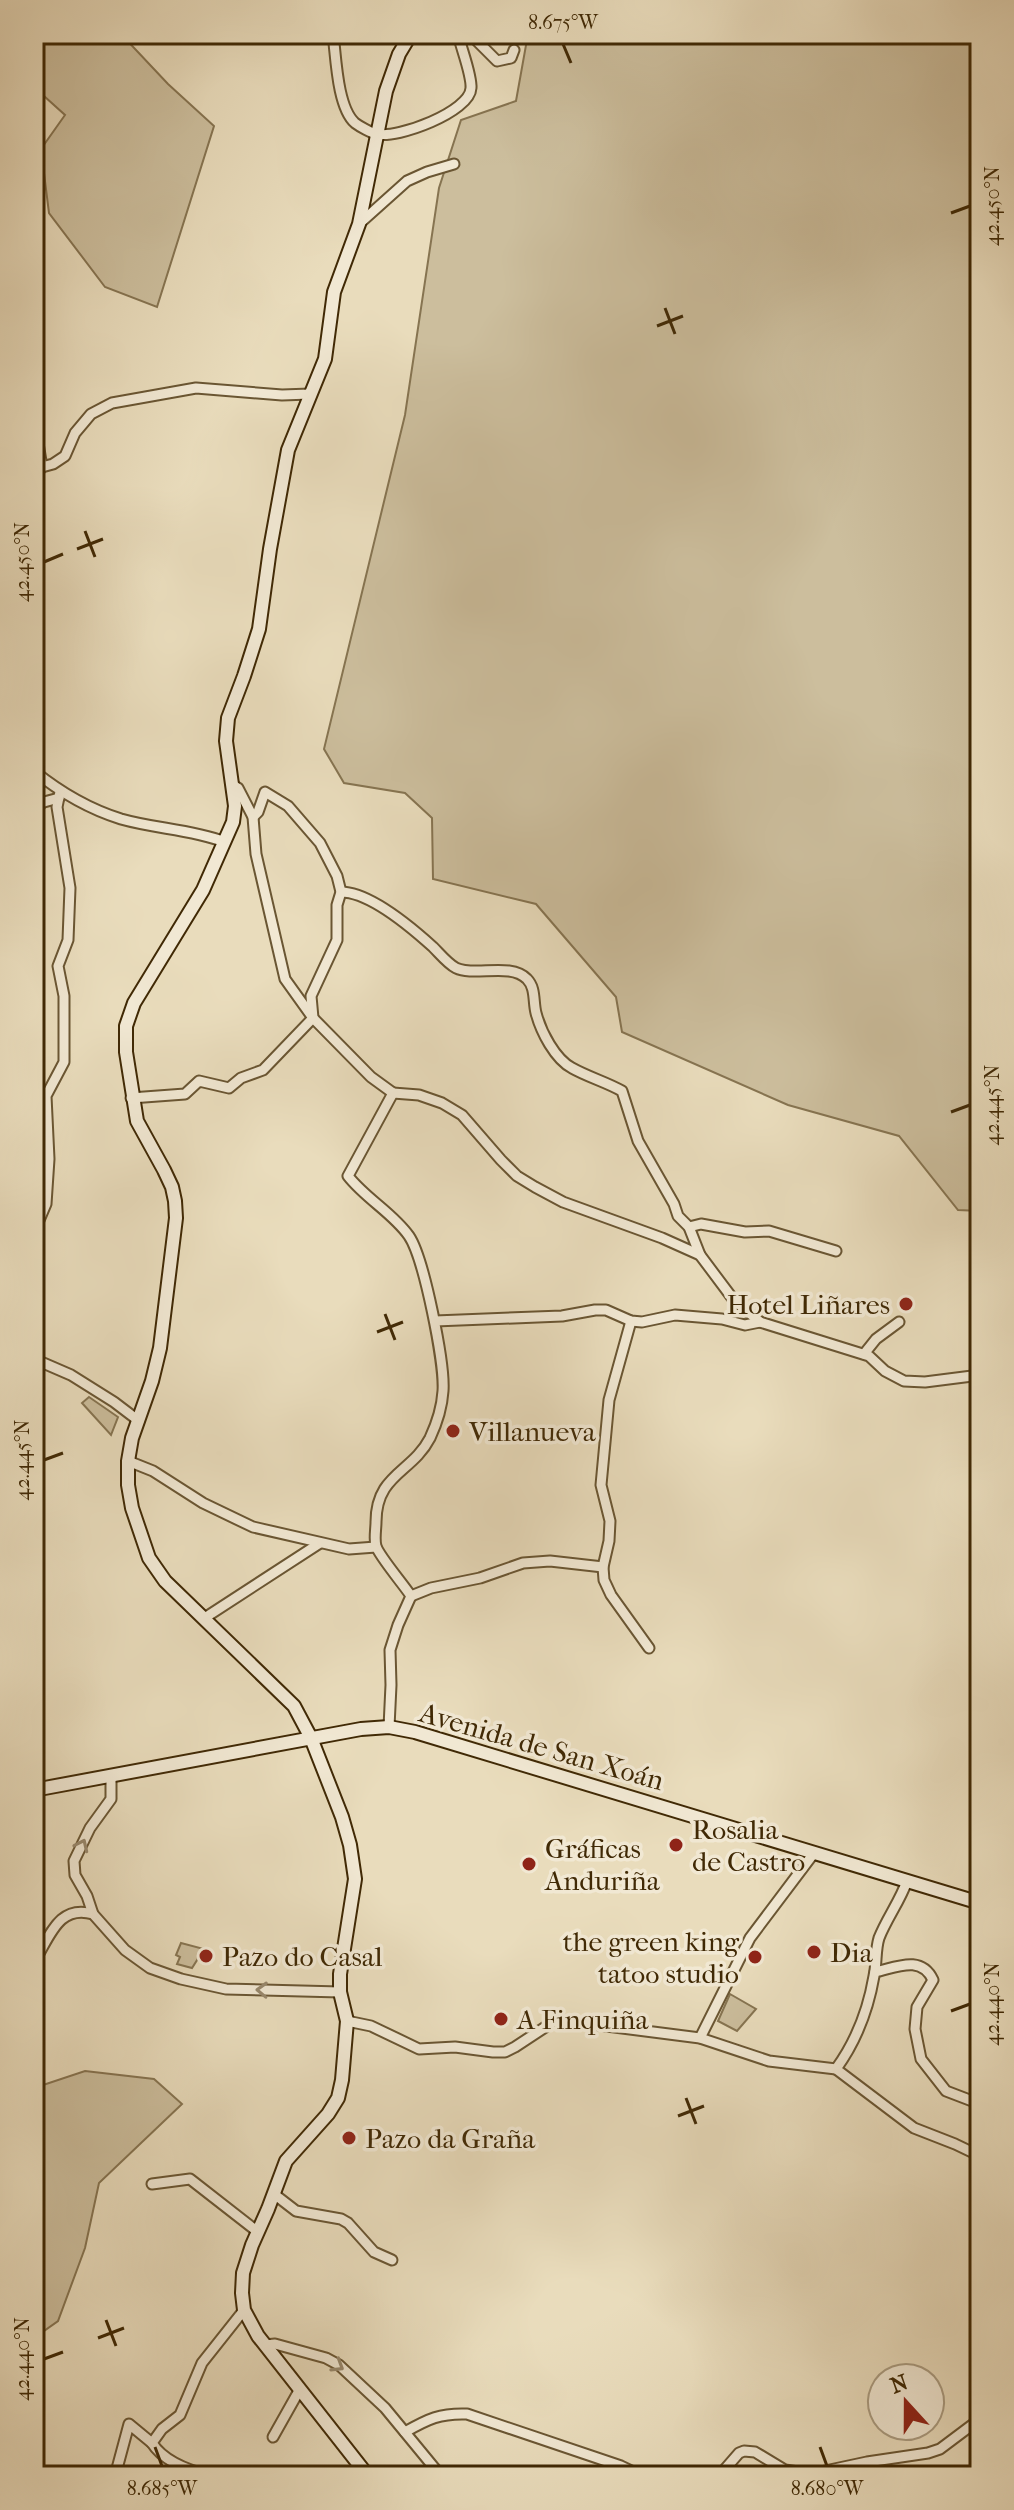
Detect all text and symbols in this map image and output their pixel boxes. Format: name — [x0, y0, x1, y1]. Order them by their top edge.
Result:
text: 8.675°W — [528, 11, 599, 34]
text: 42.450°N — [981, 166, 1004, 246]
text: 42.450°N — [11, 522, 34, 602]
text: 42.445°N — [981, 1065, 1004, 1145]
place label: Hotel Liñares — [726, 1288, 890, 1321]
marker: Hotel Liñares — [897, 1295, 915, 1313]
place label: Villanueva — [468, 1415, 597, 1448]
text: 42.445°N — [11, 1420, 34, 1500]
marker: Villanueva — [444, 1422, 462, 1440]
street label: Avenida de San Xoán — [415, 1696, 668, 1797]
place label: Rosalia de Castro — [692, 1813, 805, 1878]
place label: Gráficas Anduriña — [544, 1832, 661, 1897]
marker: Rosalia de Castro — [667, 1836, 685, 1854]
one-way arrow — [72, 1838, 88, 1853]
marker: Gráficas Anduriña — [520, 1855, 538, 1873]
place label: the green king tatoo studio — [563, 1925, 740, 1990]
place label: Dia — [830, 1936, 874, 1969]
place label: Pazo do Casal — [222, 1940, 383, 1973]
marker: Dia — [805, 1943, 823, 1961]
marker: Pazo do Casal — [197, 1947, 215, 1965]
marker: the green king tatoo studio — [746, 1948, 764, 1966]
text: 42.440°N — [981, 1962, 1004, 2046]
one-way arrow — [255, 1981, 268, 1998]
place label: A Finquiña — [516, 2003, 649, 2036]
marker: A Finquiña — [492, 2010, 510, 2028]
place label: Pazo da Graña — [365, 2122, 536, 2155]
marker: Pazo da Graña — [340, 2129, 358, 2147]
text: 42.440°N — [11, 2317, 34, 2401]
one-way arrow — [330, 2356, 344, 2371]
north arrow — [866, 2362, 946, 2442]
text: N — [887, 2369, 912, 2399]
text: 8.685°W — [127, 2477, 199, 2500]
text: 8.680°W — [791, 2477, 865, 2500]

